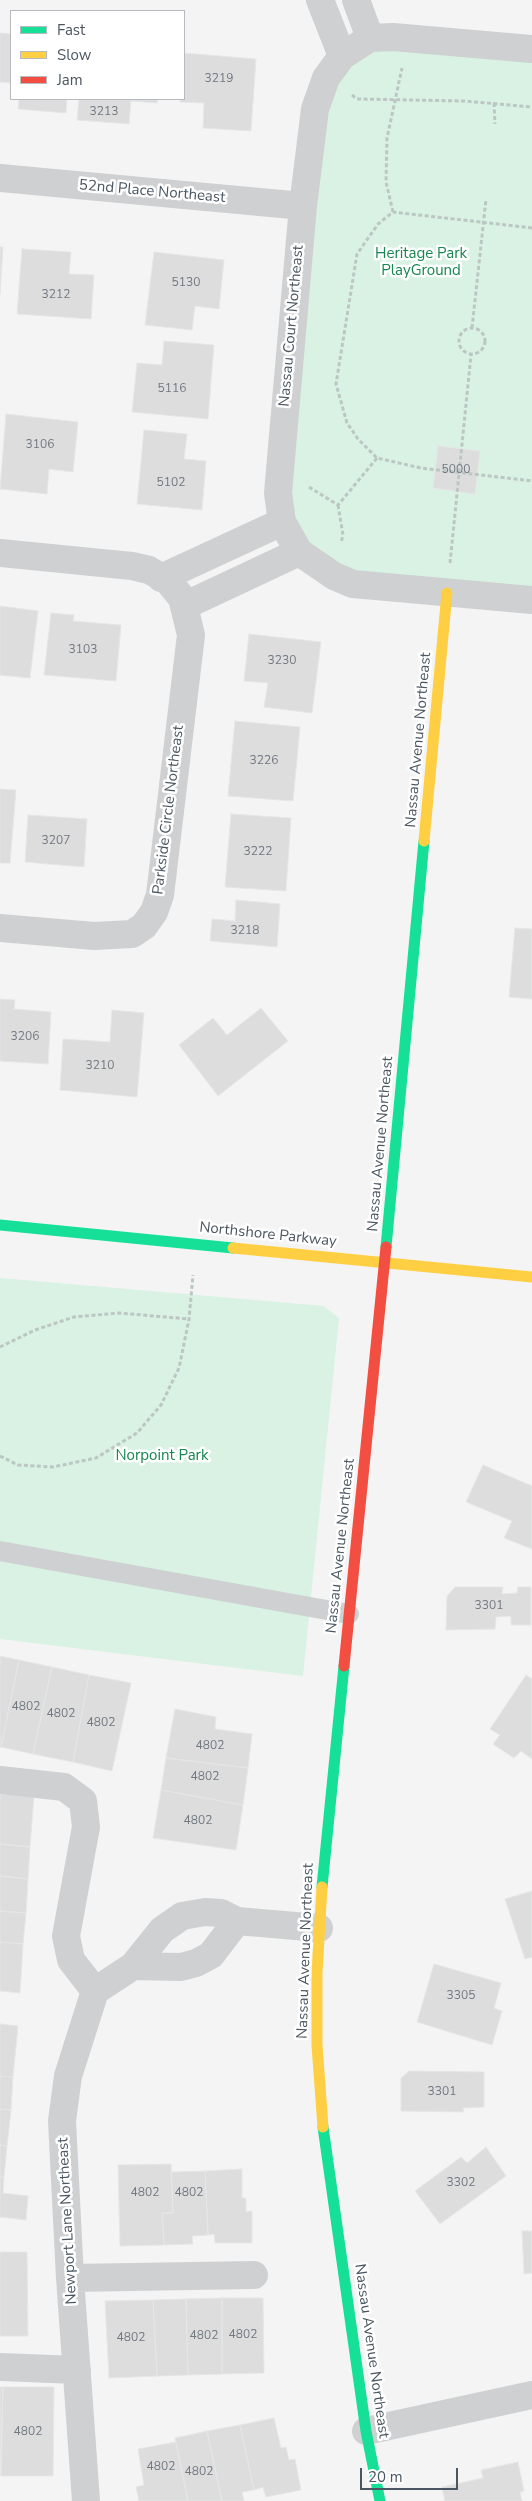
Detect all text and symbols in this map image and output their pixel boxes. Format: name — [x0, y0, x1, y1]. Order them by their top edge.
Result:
legend — [10, 10, 185, 100]
text: Fast — [57, 20, 85, 40]
text: Slow — [57, 45, 91, 65]
text: Jam — [57, 70, 83, 90]
house number: 3219 — [205, 72, 233, 86]
house number: 3213 — [90, 105, 118, 119]
street label: 52nd Place Northeast — [78, 177, 226, 207]
street label: Nassau Court Northeast — [276, 244, 308, 408]
park label: Heritage Park PlayGround — [375, 245, 467, 280]
house number: 5130 — [172, 276, 200, 290]
house number: 3212 — [42, 288, 70, 302]
house number: 5116 — [158, 382, 186, 396]
house number: 3106 — [26, 438, 54, 452]
house number: 5000 — [442, 463, 470, 477]
house number: 5102 — [157, 476, 185, 490]
house number: 3103 — [69, 643, 97, 657]
street label: Nassau Avenue Northeast — [402, 652, 436, 828]
house number: 3230 — [268, 654, 296, 668]
street label: Parkside Circle Northeast — [150, 724, 188, 896]
house number: 3226 — [250, 754, 278, 768]
house number: 3207 — [42, 834, 70, 848]
house number: 3222 — [244, 845, 272, 859]
house number: 3218 — [231, 924, 259, 938]
house number: 3206 — [11, 1030, 39, 1044]
street label: Nassau Avenue Northeast — [364, 1056, 398, 1232]
house number: 3210 — [86, 1059, 114, 1073]
street label: Northshore Parkway — [198, 1219, 338, 1251]
park label: Norpoint Park — [116, 1447, 208, 1465]
street label: Nassau Avenue Northeast — [323, 1458, 359, 1634]
house number: 3301 — [475, 1599, 503, 1613]
house number: 4802 — [12, 1700, 40, 1714]
house number: 4802 — [47, 1707, 75, 1721]
house number: 4802 — [87, 1716, 115, 1730]
house number: 4802 — [196, 1739, 224, 1753]
house number: 4802 — [191, 1770, 219, 1784]
house number: 4802 — [184, 1814, 212, 1828]
street label: Nassau Avenue Northeast — [294, 1863, 318, 2039]
house number: 3305 — [447, 1989, 475, 2003]
house number: 3301 — [428, 2085, 456, 2099]
street label: Newport Lane Northeast — [55, 2137, 81, 2305]
house number: 3302 — [447, 2176, 475, 2190]
house number: 4802 — [131, 2186, 159, 2200]
house number: 4802 — [175, 2186, 203, 2200]
street label: Nassau Avenue Northeast — [350, 2263, 392, 2439]
house number: 4802 — [229, 2328, 257, 2342]
house number: 4802 — [190, 2329, 218, 2343]
house number: 4802 — [117, 2331, 145, 2345]
house number: 4802 — [14, 2425, 42, 2439]
scale bar — [362, 2458, 460, 2490]
house number: 4802 — [147, 2460, 175, 2474]
house number: 4802 — [185, 2465, 213, 2479]
text: 20 m — [368, 2467, 403, 2487]

